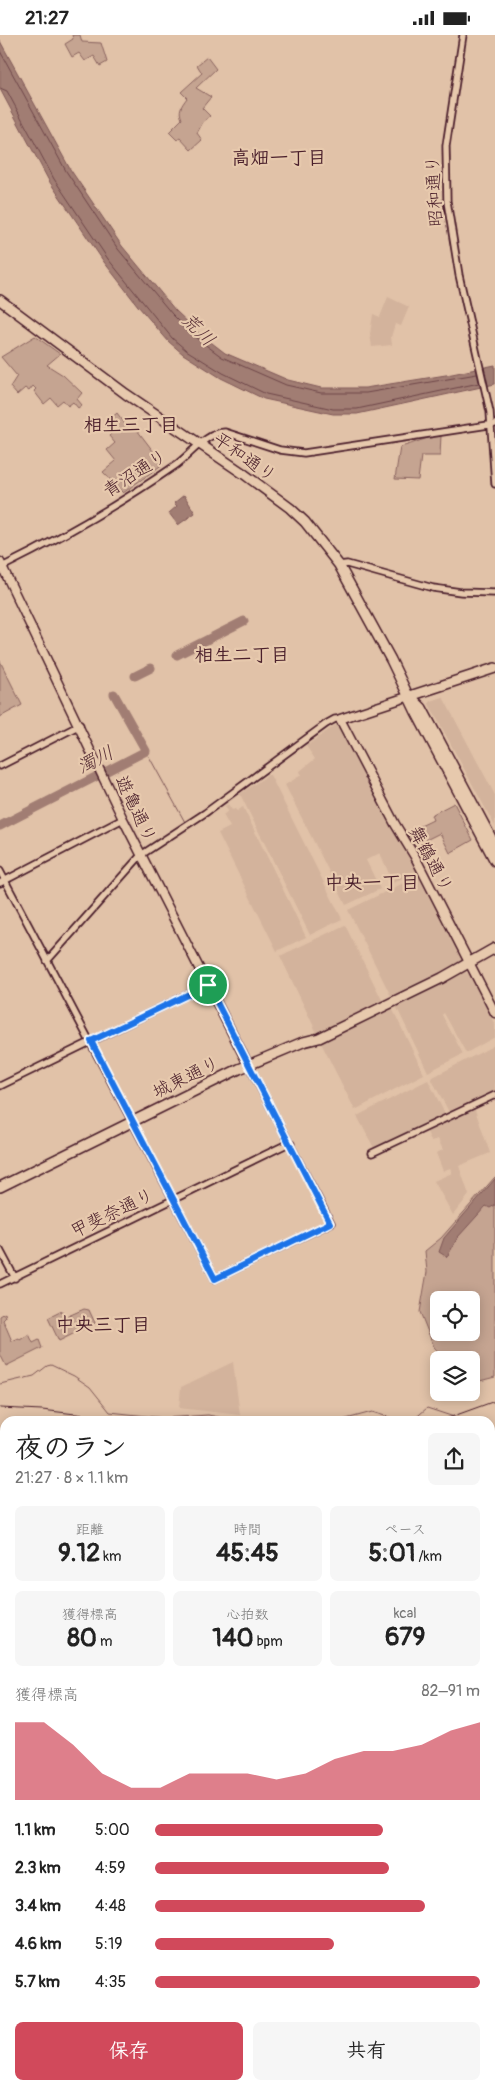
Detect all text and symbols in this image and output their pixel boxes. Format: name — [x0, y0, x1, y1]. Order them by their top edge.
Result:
text: 21:27 — [25, 6, 69, 30]
district label: 高畑一丁目 — [231, 146, 327, 170]
street label: 昭和通り — [421, 154, 448, 228]
water label: 荒川 — [176, 308, 220, 352]
district label: 相生三丁目 — [83, 413, 179, 437]
street label: 平和通り — [209, 427, 281, 487]
street label: 青沼通り — [99, 444, 172, 503]
district label: 相生二丁目 — [194, 643, 290, 667]
water label: 濁川 — [73, 741, 118, 779]
street label: 遊亀通り — [110, 772, 161, 847]
street label: 舞鶴通り — [404, 822, 458, 896]
district label: 中央一丁目 — [324, 871, 420, 895]
pin — [187, 964, 229, 1006]
icon: arrive — [194, 971, 222, 999]
street label: 城東通り — [149, 1051, 224, 1104]
street label: 甲斐奈通り — [67, 1183, 158, 1244]
map controls — [430, 1291, 480, 1401]
button: locate — [430, 1291, 480, 1341]
district label: 中央三丁目 — [55, 1313, 151, 1337]
button: layers — [430, 1351, 480, 1401]
text: 夜のラン — [15, 1431, 127, 1466]
button: share — [428, 1433, 480, 1485]
text: 21:27 · 8 × 1.1 km — [15, 1468, 128, 1488]
text: 距離 — [76, 1521, 104, 1538]
text: 時間 — [233, 1521, 261, 1538]
text: ペース — [385, 1521, 426, 1538]
text: 9.12 — [58, 1538, 100, 1569]
text: 45:45 — [216, 1538, 279, 1569]
text: 5:01 — [368, 1538, 416, 1569]
text: km — [100, 1548, 122, 1565]
text: /km — [416, 1548, 442, 1565]
text: kcal — [394, 1605, 417, 1622]
text: 獲得標高 — [62, 1606, 118, 1623]
text: 心拍数 — [226, 1606, 268, 1623]
text: 679 — [385, 1622, 425, 1653]
text: 80 — [67, 1623, 97, 1654]
text: 140 — [212, 1623, 254, 1654]
text: m — [97, 1633, 112, 1650]
text: bpm — [254, 1633, 283, 1650]
text: 82–91 m — [421, 1681, 480, 1701]
text: 獲得標高 — [15, 1685, 79, 1705]
text: 1.1 km — [15, 1820, 55, 1840]
text: 5:00 — [95, 1820, 130, 1840]
text: 2.3 km — [15, 1858, 61, 1878]
text: 4:59 — [95, 1858, 125, 1878]
text: 3.4 km — [15, 1896, 61, 1916]
text: 4:48 — [95, 1896, 126, 1916]
text: 4.6 km — [15, 1934, 61, 1954]
text: 5:19 — [95, 1934, 122, 1954]
text: 5.7 km — [15, 1972, 60, 1992]
text: 4:35 — [95, 1972, 126, 1992]
button: 保存 — [15, 2022, 243, 2080]
button: 共有 — [253, 2022, 480, 2080]

